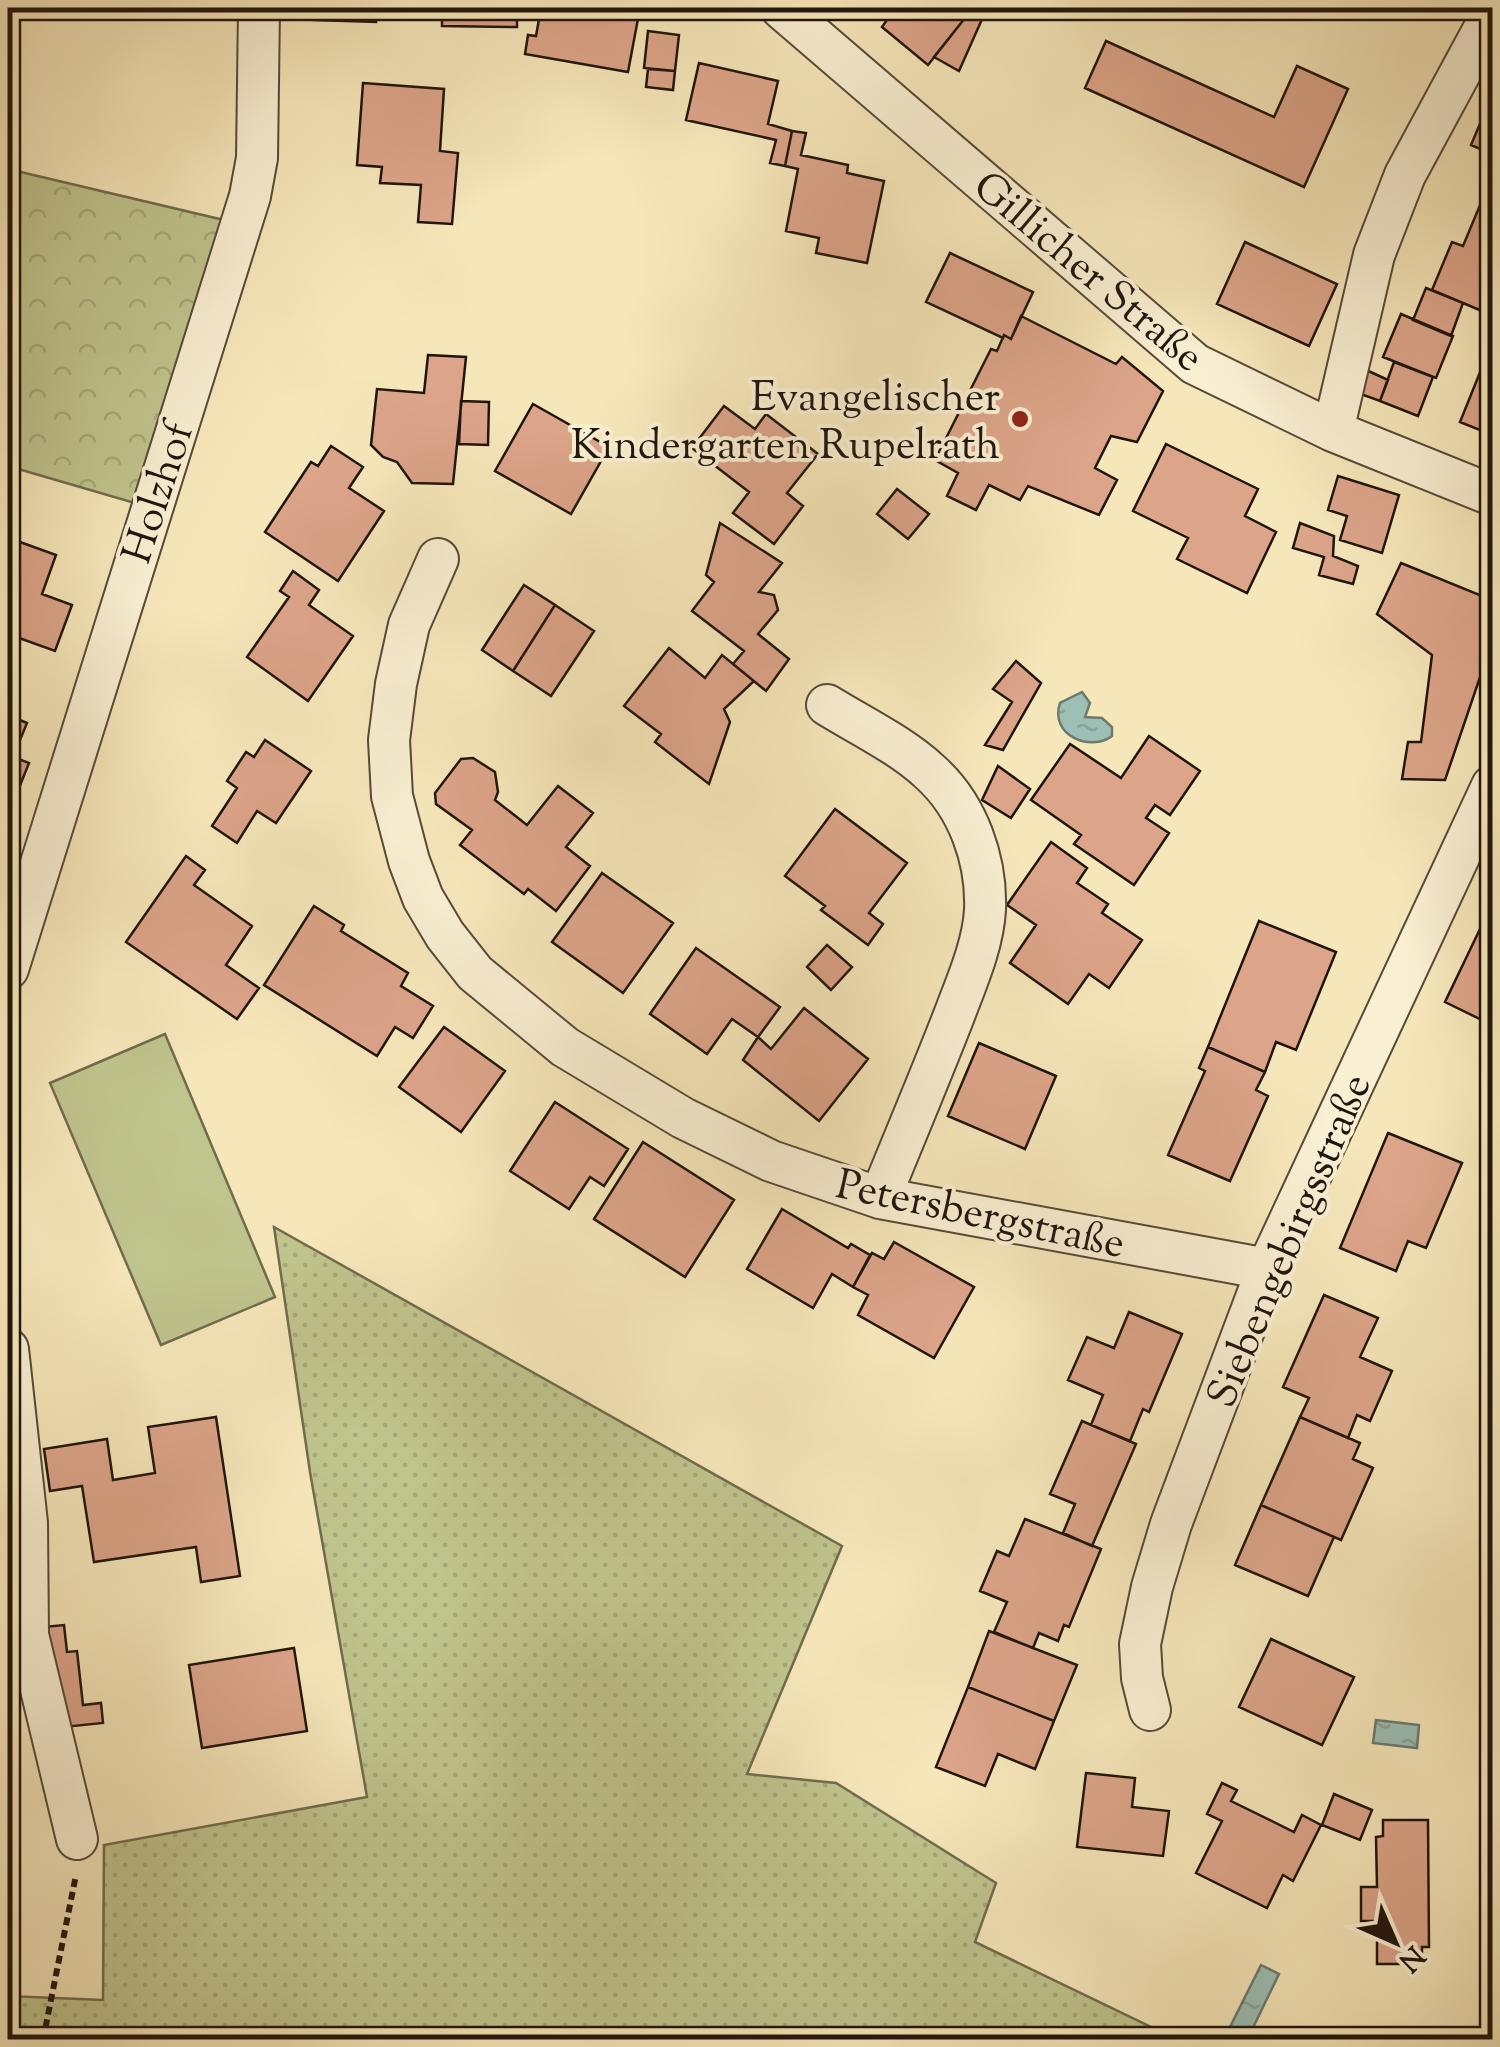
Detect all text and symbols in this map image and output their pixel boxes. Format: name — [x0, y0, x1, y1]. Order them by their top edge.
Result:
street label: Gillicher Straße — [958, 159, 1215, 388]
place label: Evangelischer Kindergarten Rupelrath — [571, 370, 1000, 478]
marker: Evangelischer Kindergarten Rupelrath — [1009, 408, 1031, 430]
street label: Holzhof — [110, 413, 213, 572]
street label: Siebengebirgsstraße — [1194, 1066, 1389, 1418]
street label: Petersbergstraße — [830, 1157, 1130, 1277]
north arrow — [1345, 1892, 1445, 1992]
text: N — [1389, 1936, 1433, 1980]

